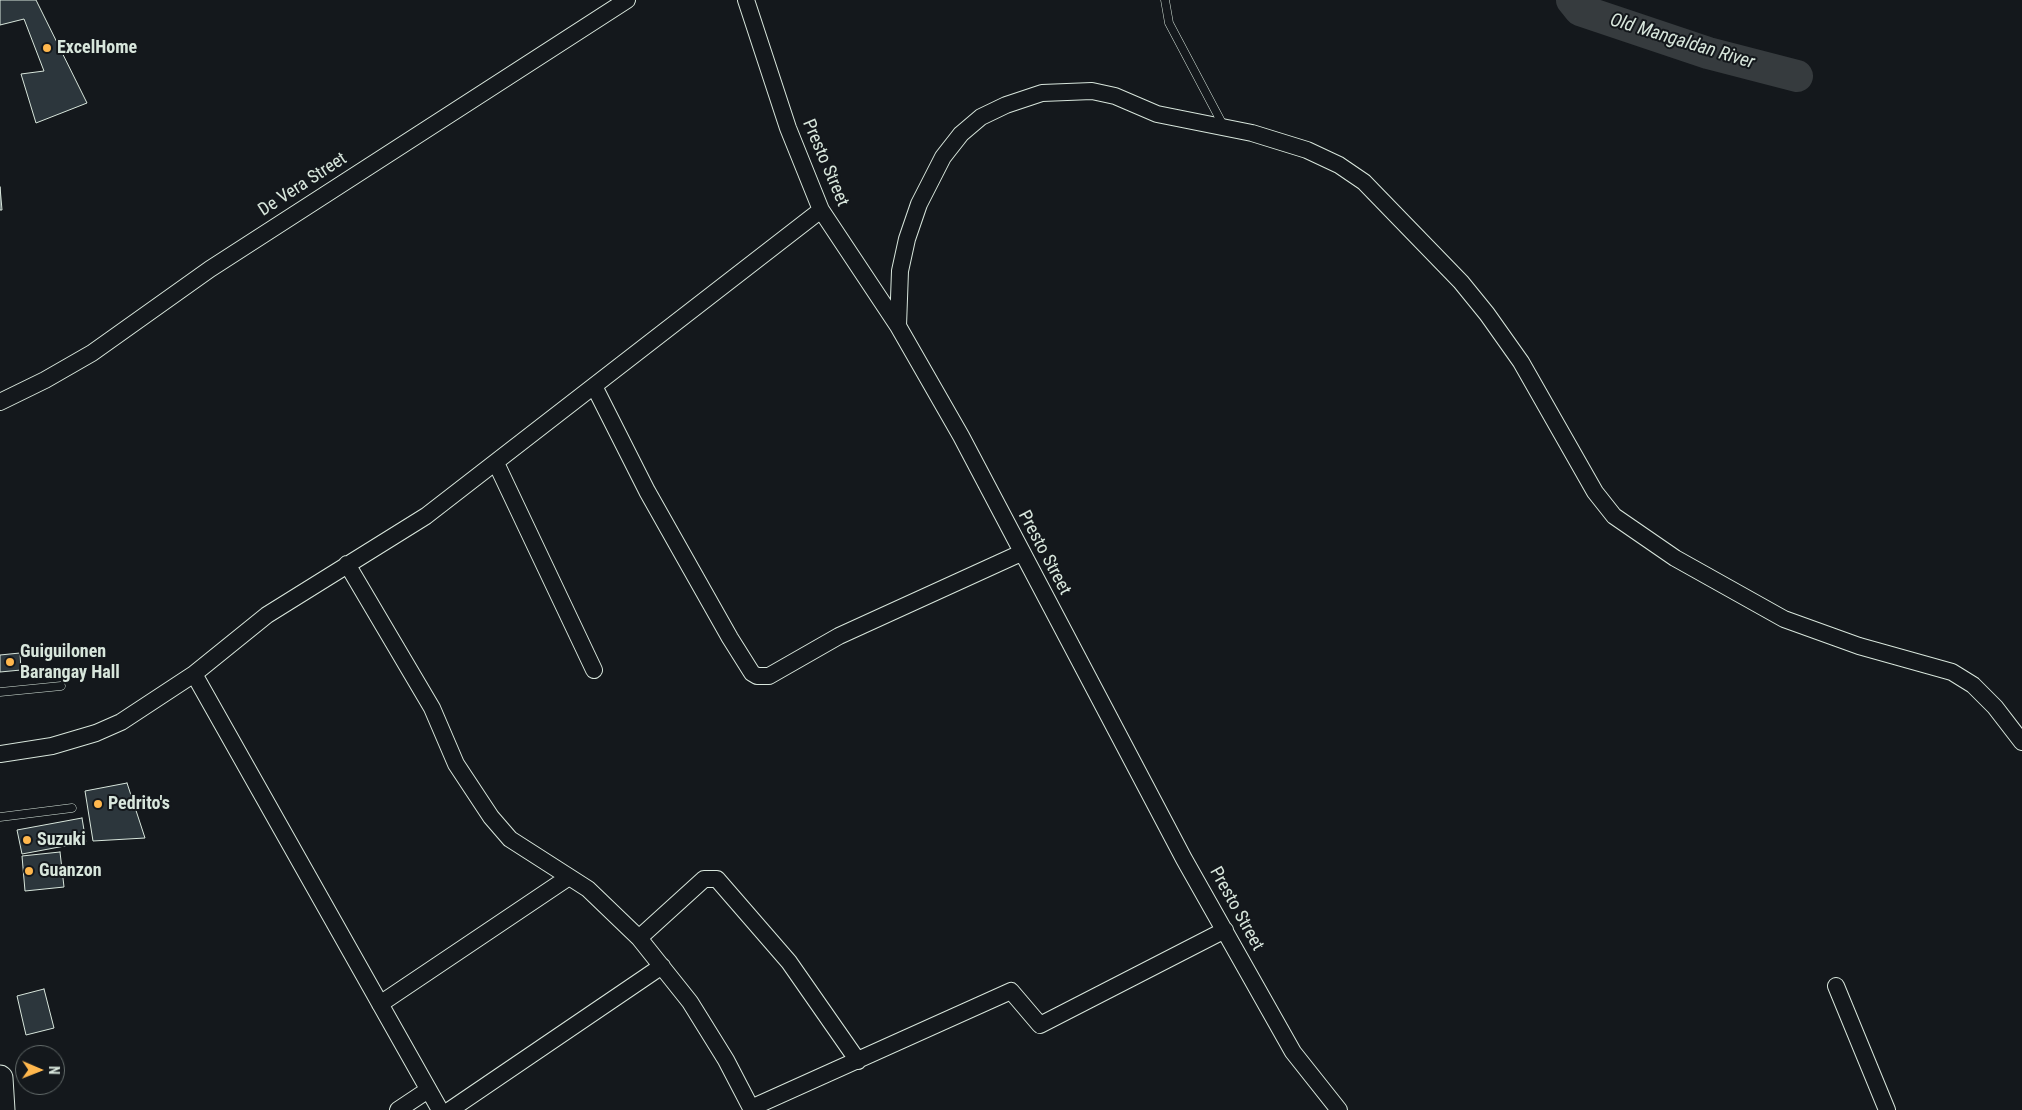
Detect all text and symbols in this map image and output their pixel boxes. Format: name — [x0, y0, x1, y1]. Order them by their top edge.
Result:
water label: Old Mangaldan River — [1607, 9, 1757, 75]
place label: ExcelHome — [57, 37, 137, 59]
marker: ExcelHome — [41, 42, 53, 54]
street label: Presto Street — [797, 116, 853, 210]
street label: De Vera Street — [255, 148, 351, 222]
street label: Presto Street — [1013, 507, 1075, 599]
place label: Guiguilonen Barangay Hall — [20, 641, 120, 684]
marker: Guiguilonen Barangay Hall — [4, 656, 16, 668]
place label: Pedrito's — [108, 793, 170, 815]
marker: Pedrito's — [92, 798, 104, 810]
place label: Suzuki — [37, 829, 86, 851]
marker: Suzuki — [21, 834, 33, 846]
place label: Guanzon — [39, 860, 102, 882]
street label: Presto Street — [1204, 863, 1268, 955]
marker: Guanzon — [23, 865, 35, 877]
north arrow — [15, 1045, 65, 1095]
text: N — [46, 1066, 62, 1075]

